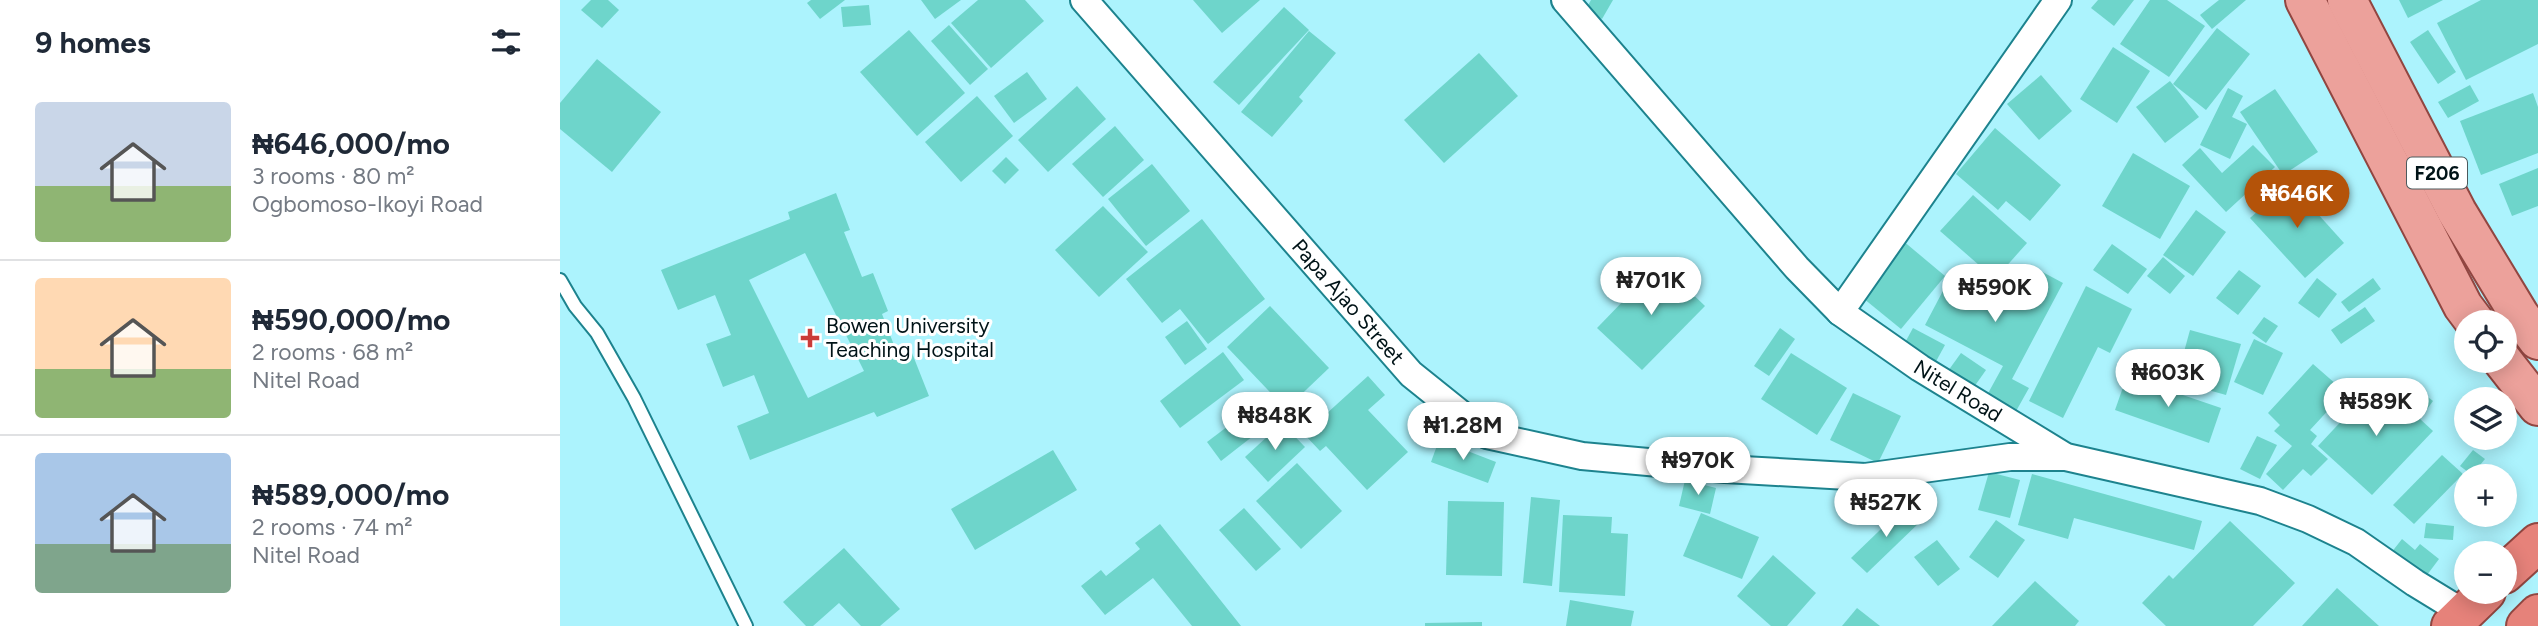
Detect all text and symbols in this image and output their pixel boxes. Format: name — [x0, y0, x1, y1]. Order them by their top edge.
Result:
icon: filters — [487, 23, 525, 61]
text: 9 homes — [35, 24, 151, 61]
text: ₦646,000/mo — [252, 125, 450, 162]
icon: home — [91, 130, 175, 214]
road number: F206 — [2407, 158, 2467, 188]
text: 3 rooms · 80 m² — [252, 162, 415, 190]
pin: ₦646K — [2248, 170, 2346, 230]
text: ₦646K — [2260, 179, 2334, 207]
text: Ogbomoso-Ikoyi Road — [252, 190, 483, 218]
street label: Papa Ajao Street — [1287, 234, 1410, 369]
pin: ₦701K — [1602, 258, 1700, 317]
pin: ₦590K — [1946, 264, 2044, 324]
text: ₦701K — [1616, 266, 1686, 294]
text: ₦590K — [1958, 273, 2032, 301]
text: ₦590,000/mo — [252, 301, 451, 338]
icon: home — [91, 306, 175, 390]
map controls — [2454, 310, 2517, 604]
button: locate — [2454, 310, 2517, 373]
place label: Bowen University Teaching Hospital — [826, 313, 994, 362]
marker: Bowen University Teaching Hospital — [800, 328, 820, 348]
text: 2 rooms · 68 m² — [252, 338, 413, 366]
pin: ₦603K — [2119, 350, 2217, 409]
street label: Nitel Road — [1909, 354, 2007, 427]
text: ₦603K — [2132, 358, 2204, 386]
text: Nitel Road — [252, 366, 360, 394]
pin: ₦589K — [2327, 378, 2425, 438]
text: ₦589K — [2340, 387, 2412, 415]
button: layers — [2454, 387, 2517, 450]
pin: ₦848K — [1226, 392, 1324, 452]
text: ₦848K — [1238, 401, 1312, 429]
pin: ₦1.28M — [1406, 402, 1520, 462]
text: ₦1.28M — [1423, 411, 1503, 439]
pin: ₦970K — [1649, 438, 1747, 497]
text: ₦970K — [1662, 446, 1734, 474]
button: + — [2454, 464, 2517, 527]
text: ₦589,000/mo — [252, 476, 449, 513]
pin: ₦527K — [1837, 480, 1935, 539]
icon: home — [91, 481, 175, 565]
text: ₦527K — [1850, 488, 1922, 516]
text: 2 rooms · 74 m² — [252, 513, 413, 541]
text: Nitel Road — [252, 541, 360, 569]
button: − — [2454, 541, 2517, 604]

